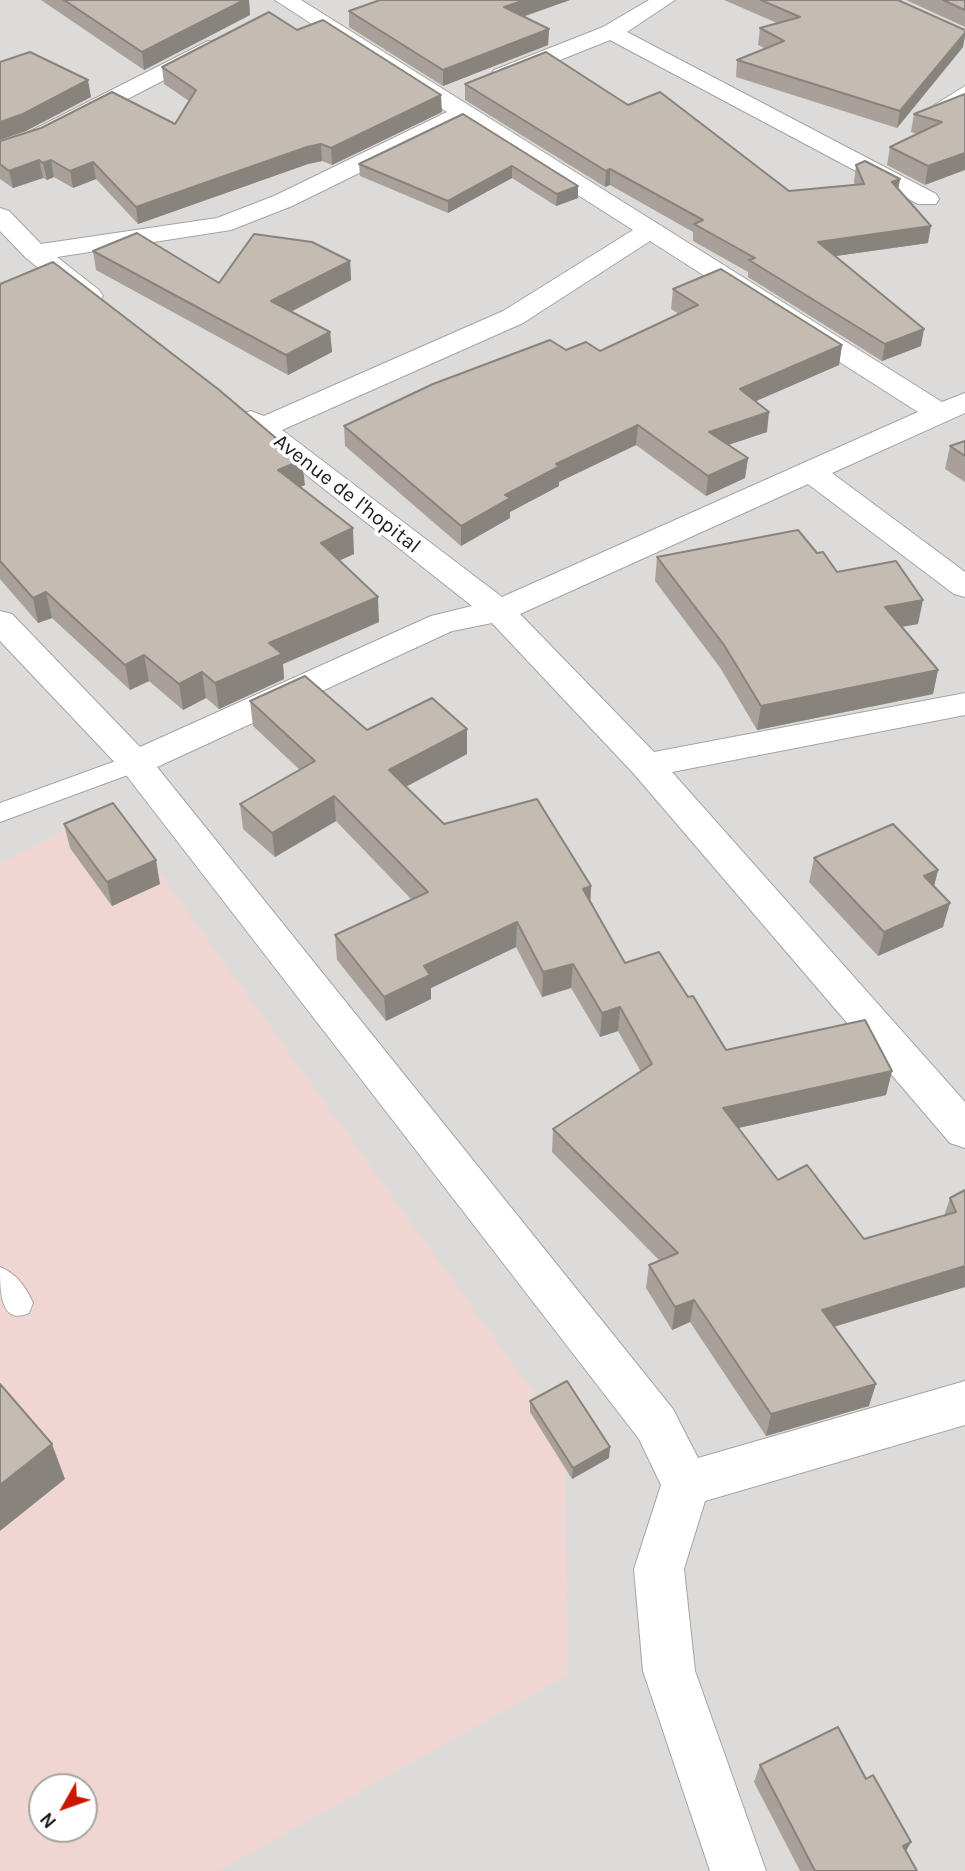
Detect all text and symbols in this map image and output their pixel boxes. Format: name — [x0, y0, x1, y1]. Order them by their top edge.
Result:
street label: Avenue de l'hopital — [269, 429, 425, 559]
north arrow — [28, 1773, 98, 1843]
text: N — [36, 1808, 61, 1833]

